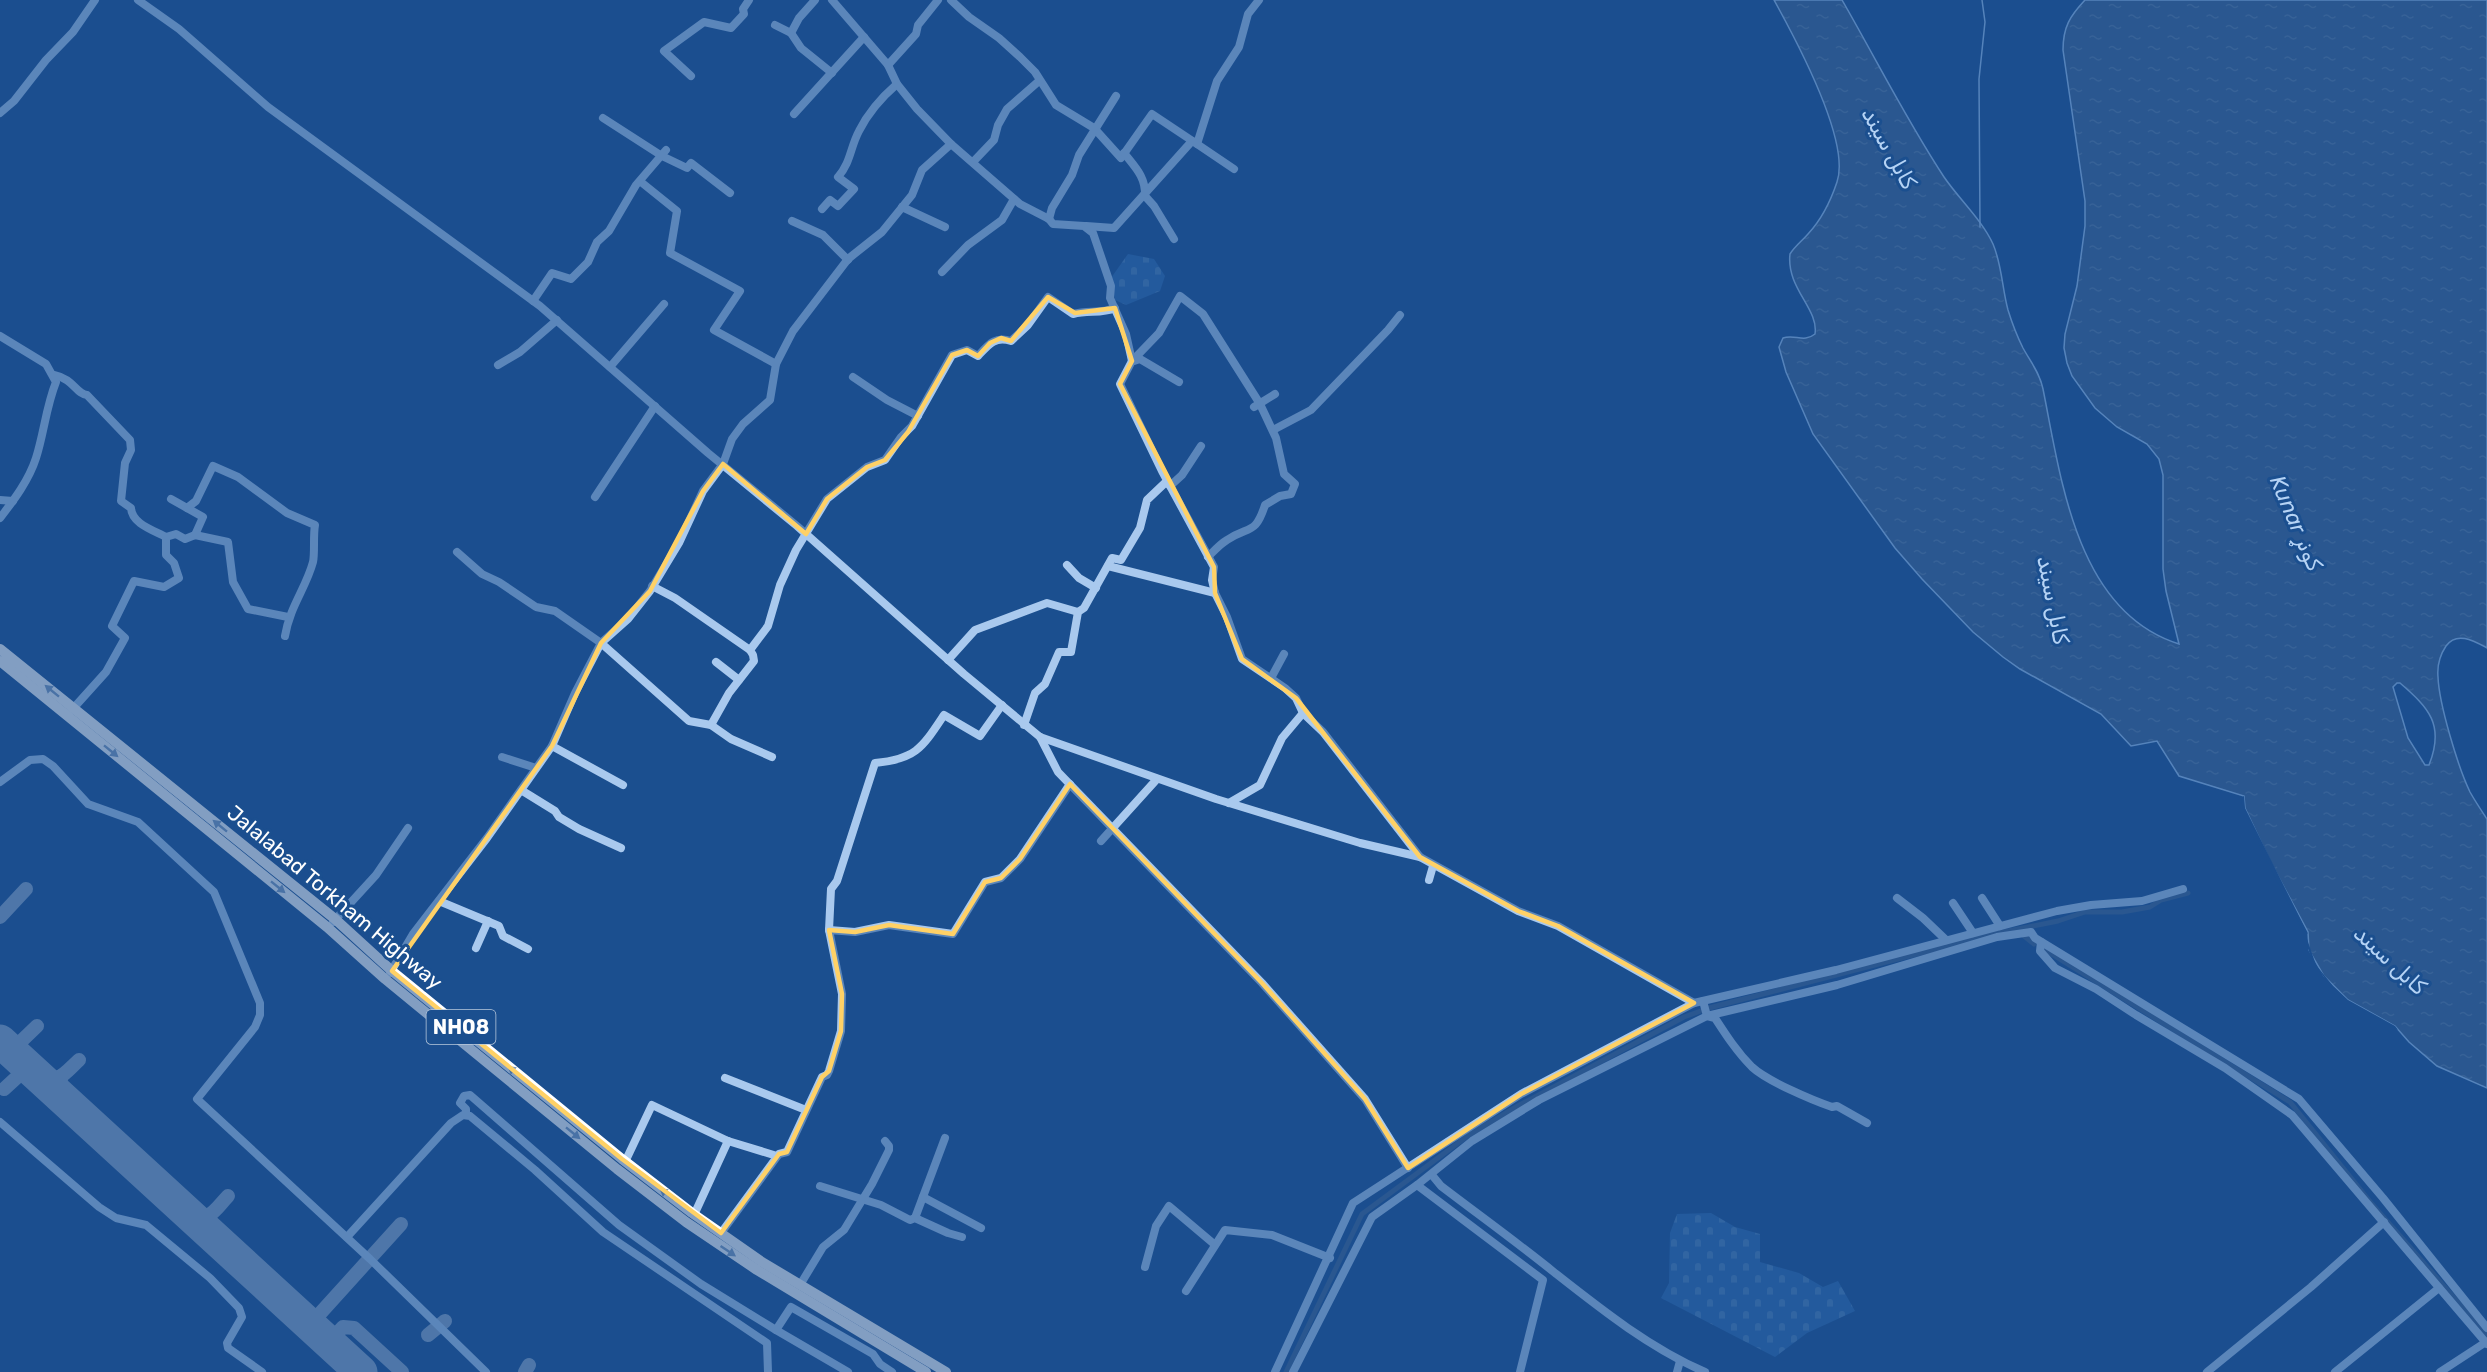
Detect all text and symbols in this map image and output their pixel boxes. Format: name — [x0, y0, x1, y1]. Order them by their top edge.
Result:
water label: کابل سيند — [1855, 102, 1923, 194]
water label: Kunar کونړ — [2262, 471, 2328, 575]
water label: کابل سيند — [2031, 553, 2075, 647]
one-way arrow — [45, 685, 60, 698]
one-way arrow — [103, 744, 119, 757]
street label: Jalalabad Torkham Highway — [222, 800, 448, 995]
one-way arrow — [213, 820, 228, 833]
one-way arrow — [270, 881, 286, 894]
water label: کابل سيند — [2348, 920, 2432, 1001]
road number: NH08 — [426, 1010, 496, 1044]
one-way arrow — [508, 1066, 523, 1079]
one-way arrow — [565, 1126, 580, 1139]
one-way arrow — [659, 1188, 675, 1201]
one-way arrow — [720, 1245, 736, 1257]

